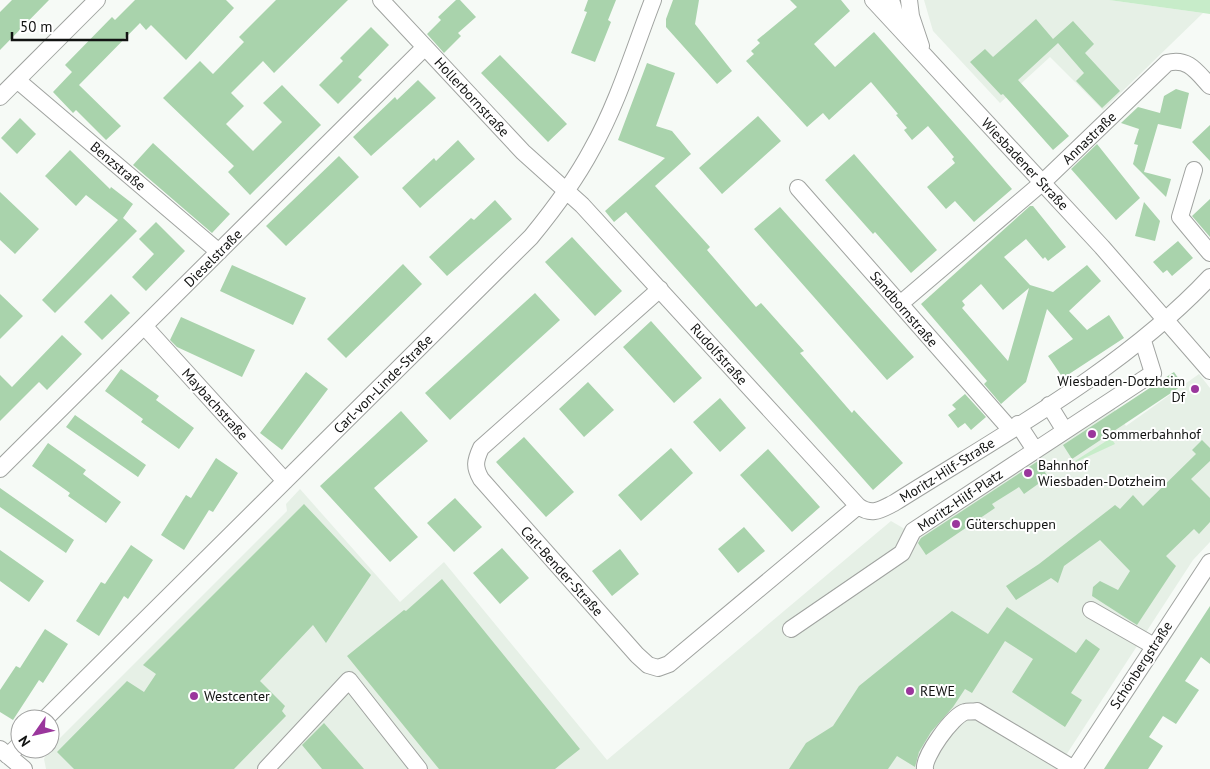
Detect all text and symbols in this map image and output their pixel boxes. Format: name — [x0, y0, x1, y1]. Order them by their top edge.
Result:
scale bar — [12, 10, 128, 42]
text: 50 m — [20, 17, 53, 36]
street label: Hollerbornstraße — [431, 53, 513, 141]
street label: Annastraße — [1058, 108, 1120, 168]
street label: Wiesbadener Straße — [977, 114, 1073, 214]
street label: Benzstraße — [87, 138, 149, 194]
street label: Dieselstraße — [180, 225, 246, 291]
street label: Sandbornstraße — [866, 267, 942, 351]
street label: Rudolfstraße — [687, 319, 751, 389]
street label: Carl-von-Linde-Straße — [330, 331, 436, 437]
street label: Maybachstraße — [178, 364, 252, 444]
place label: Wiesbaden-Dotzheim Df — [1057, 372, 1186, 406]
marker: Wiesbaden-Dotzheim Df — [1189, 383, 1201, 395]
place label: Sommerbahnhof — [1102, 425, 1201, 443]
marker: Sommerbahnhof — [1086, 428, 1098, 440]
street label: Moritz-Hilf-Straße — [896, 434, 998, 506]
place label: Bahnhof Wiesbaden-Dotzheim — [1038, 456, 1166, 490]
street label: Moritz-Hilf-Platz — [914, 465, 1006, 535]
marker: Bahnhof Wiesbaden-Dotzheim — [1022, 467, 1034, 479]
place label: Güterschuppen — [966, 515, 1056, 533]
marker: Güterschuppen — [950, 518, 962, 530]
street label: Carl-Bender-Straße — [517, 522, 607, 620]
street label: Schönbergstraße — [1106, 618, 1176, 712]
place label: REWE — [920, 682, 955, 700]
marker: REWE — [904, 685, 916, 697]
place label: Westcenter — [204, 687, 270, 705]
marker: Westcenter — [188, 690, 200, 702]
north arrow — [10, 709, 60, 759]
text: N — [14, 732, 34, 750]

